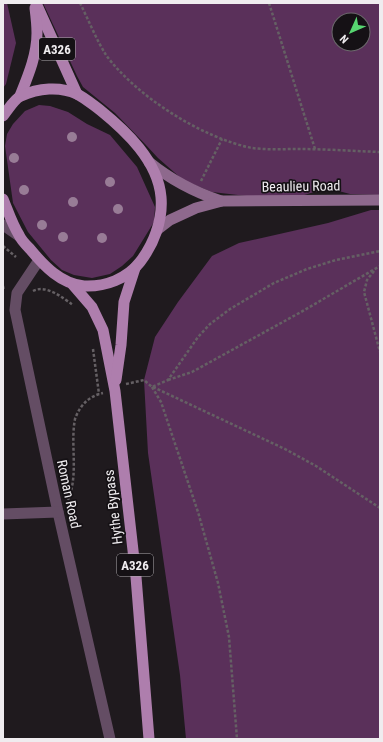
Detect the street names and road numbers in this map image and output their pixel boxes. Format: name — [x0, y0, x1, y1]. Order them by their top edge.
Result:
road number: A326 — [39, 38, 75, 60]
street label: Beaulieu Road — [261, 177, 341, 195]
street label: Roman Road — [54, 458, 84, 530]
street label: Hythe Bypass — [100, 469, 126, 545]
road number: A326 — [117, 554, 153, 576]

